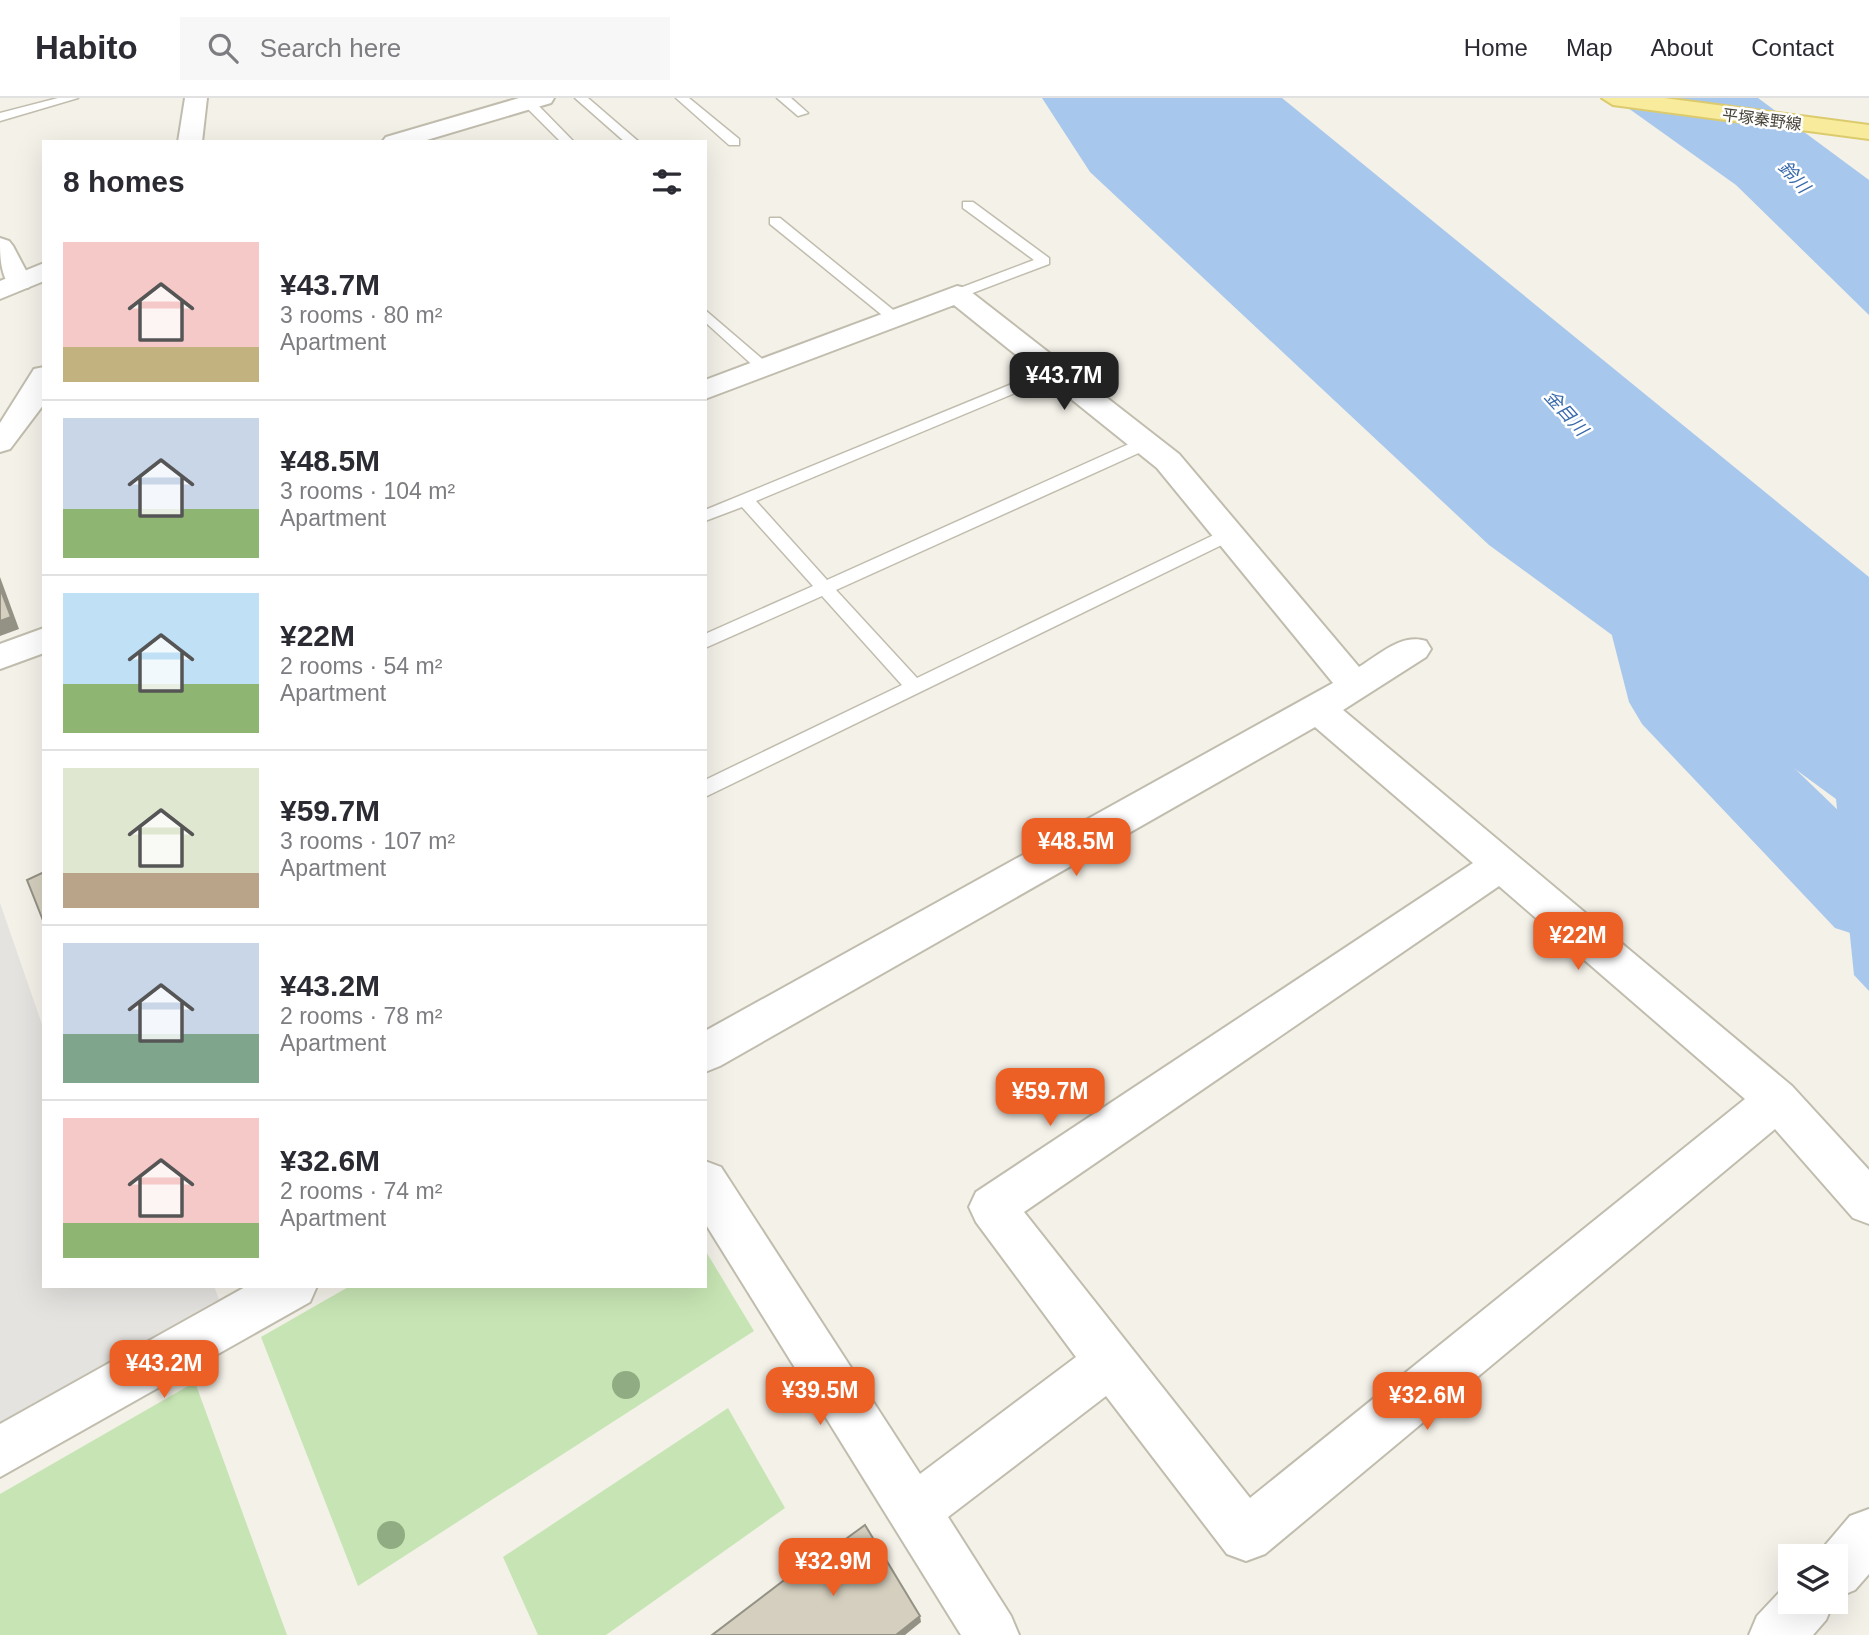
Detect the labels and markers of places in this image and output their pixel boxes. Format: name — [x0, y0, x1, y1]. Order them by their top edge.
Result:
pin: ¥43.7M — [1007, 352, 1121, 412]
pin: ¥48.5M — [1019, 818, 1133, 878]
pin: ¥22M — [1537, 912, 1619, 972]
pin: ¥59.7M — [993, 1068, 1107, 1128]
pin: ¥43.2M — [107, 1340, 221, 1400]
pin: ¥39.5M — [763, 1368, 877, 1427]
pin: ¥32.6M — [1370, 1372, 1484, 1432]
pin: ¥32.9M — [776, 1538, 890, 1598]

